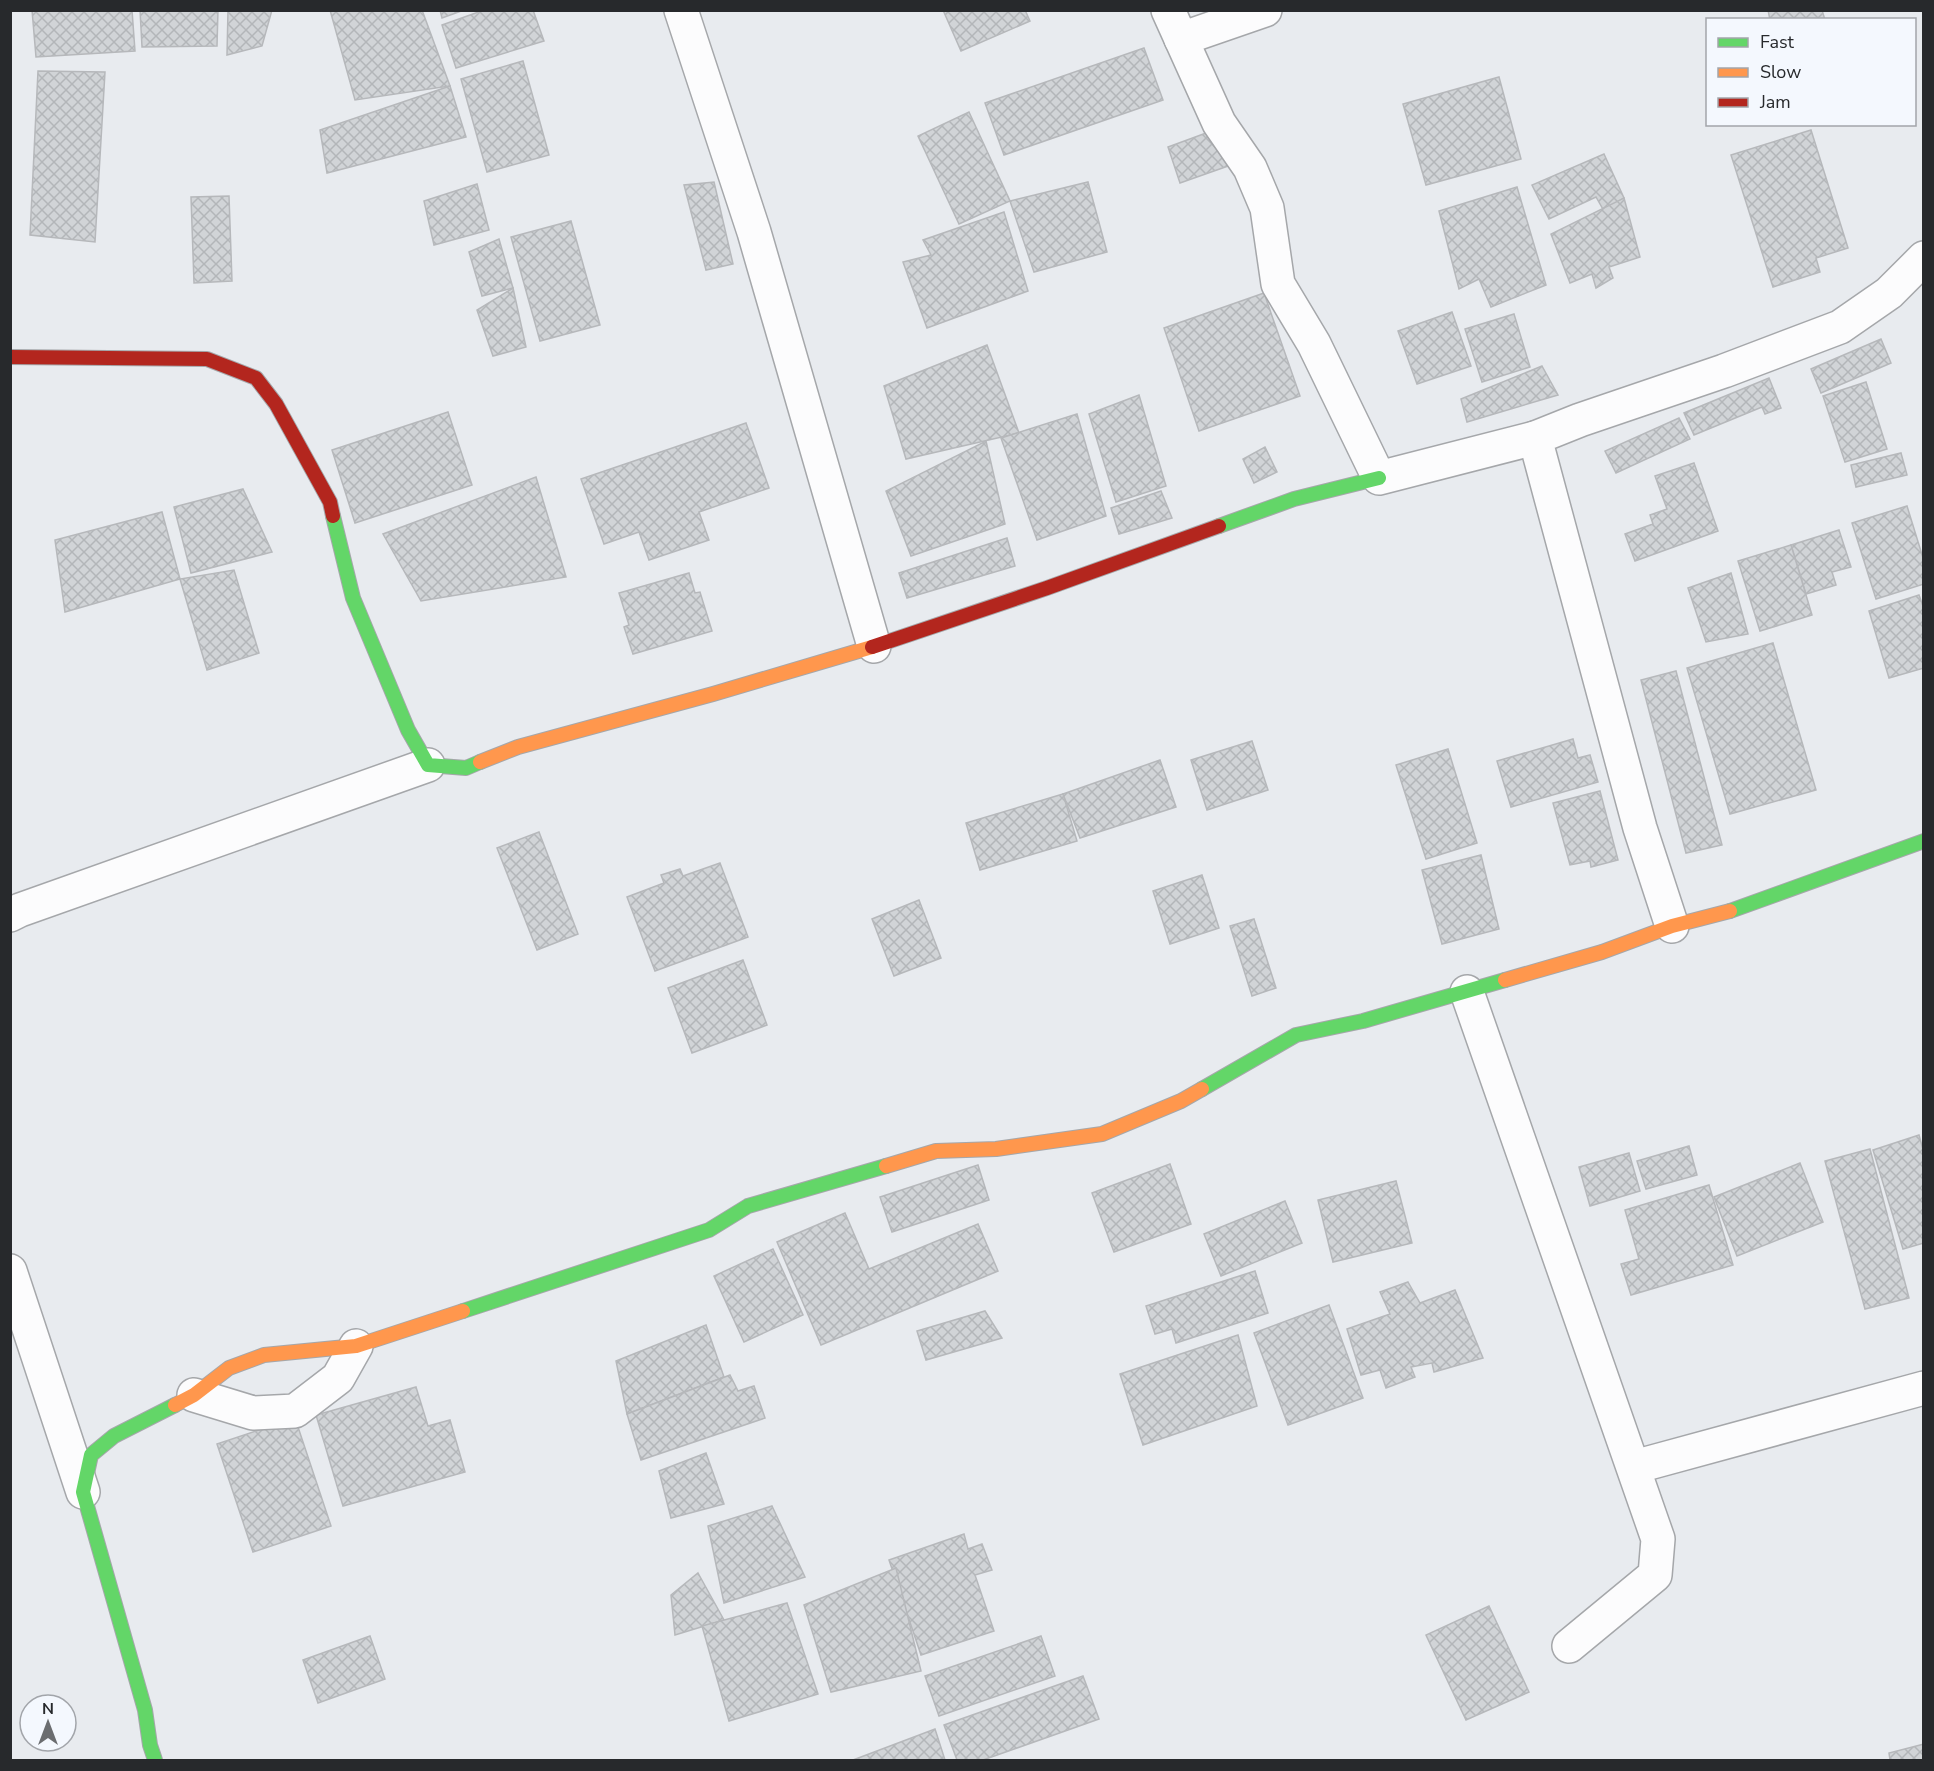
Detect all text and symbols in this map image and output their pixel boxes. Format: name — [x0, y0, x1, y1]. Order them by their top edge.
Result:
legend — [1706, 18, 1916, 126]
text: Fast — [1760, 30, 1795, 54]
text: Slow — [1760, 60, 1801, 84]
text: Jam — [1759, 90, 1791, 114]
north arrow — [18, 1693, 78, 1753]
text: N — [42, 1698, 54, 1720]

